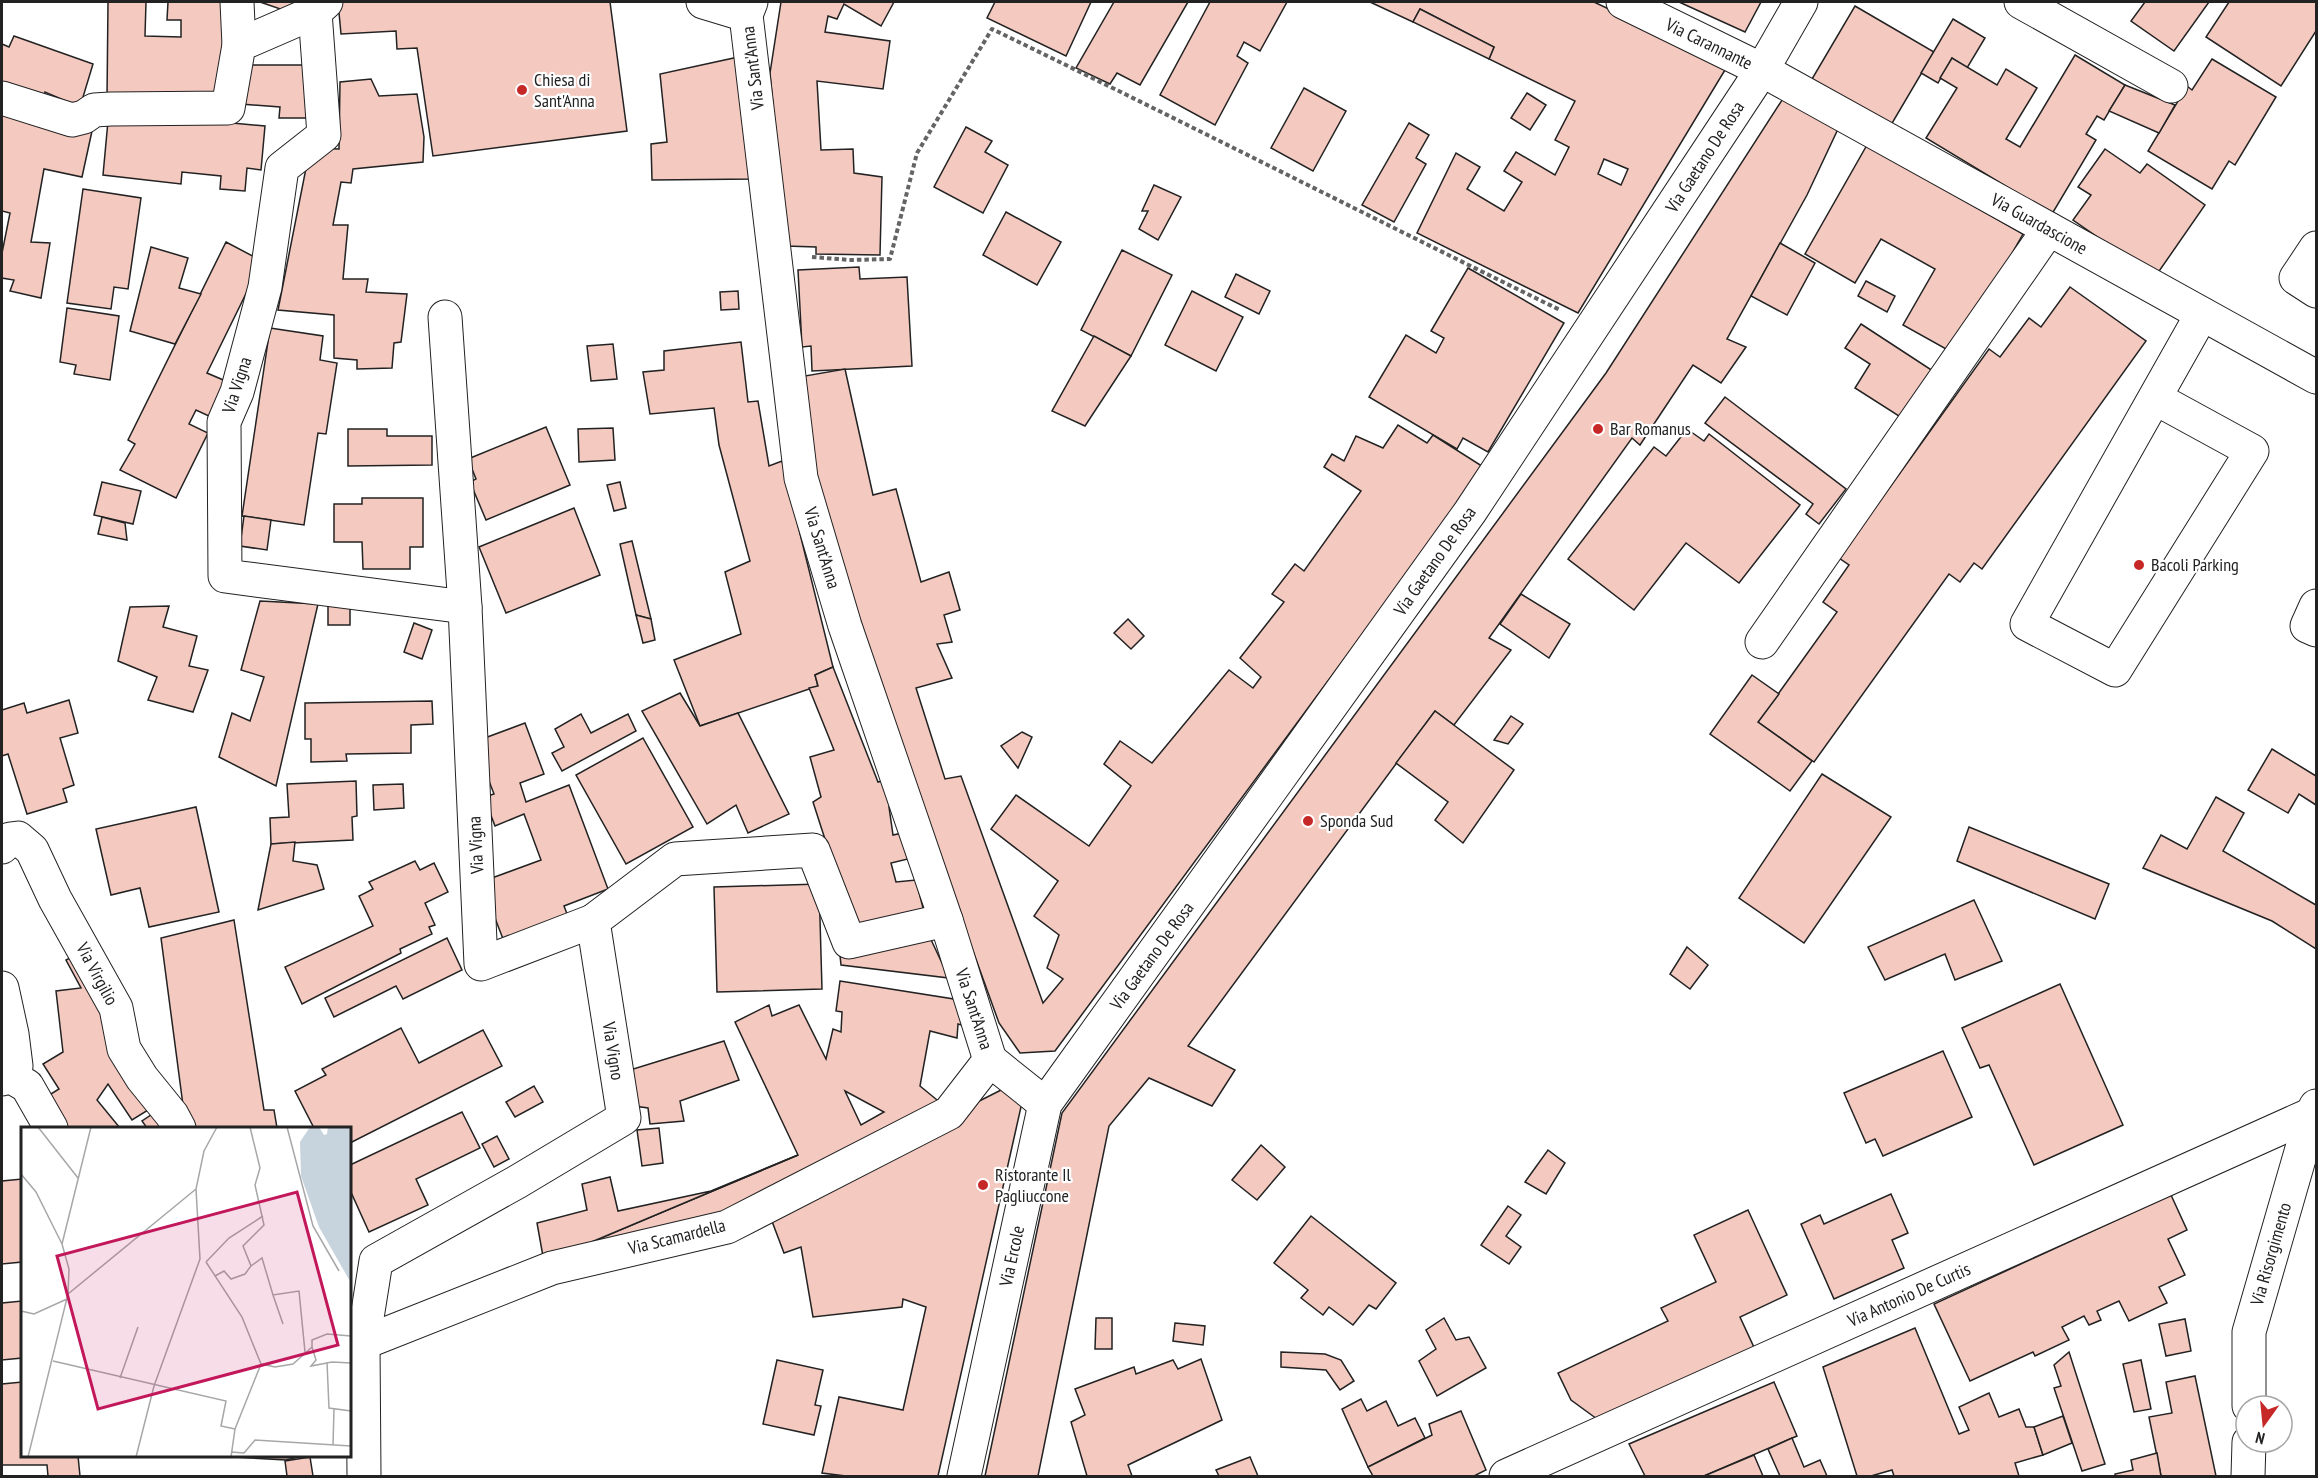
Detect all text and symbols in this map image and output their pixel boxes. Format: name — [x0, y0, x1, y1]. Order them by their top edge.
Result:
street label: Via Carannante — [1661, 12, 1756, 74]
street label: Via Sant'Anna — [736, 25, 769, 112]
place label: Chiesa di Sant'Anna — [534, 68, 595, 112]
marker: Chiesa di Sant'Anna — [515, 83, 529, 97]
street label: Via Gaetano De Rosa — [1660, 97, 1749, 218]
street label: Via Guardascione — [1986, 187, 2091, 259]
street label: Via Vigna — [216, 354, 256, 417]
place label: Bar Romanus — [1610, 417, 1691, 440]
marker: Bar Romanus — [1591, 422, 1605, 436]
street label: Via Gaetano De Rosa — [1388, 502, 1481, 621]
street label: Via Sant'Anna — [799, 503, 846, 591]
place label: Bacoli Parking — [2151, 553, 2239, 576]
marker: Bacoli Parking — [2132, 558, 2146, 572]
place label: Sponda Sud — [1320, 809, 1393, 832]
marker: Sponda Sud — [1301, 814, 1315, 828]
street label: Via Vigna — [462, 815, 489, 876]
street label: Via Gaetano De Rosa — [1104, 897, 1199, 1015]
street label: Via Virgilio — [71, 938, 124, 1009]
street label: Via Sant'Anna — [950, 964, 998, 1052]
street label: Via Vigno — [597, 1019, 629, 1082]
inset map — [21, 1127, 351, 1457]
place label: Ristorante Il Pagliuccone — [995, 1163, 1071, 1207]
marker: Ristorante Il Pagliuccone — [976, 1178, 990, 1192]
street label: Via Risorgimento — [2245, 1200, 2296, 1309]
street label: Via Scamardella — [625, 1213, 728, 1260]
street label: Via Ercole — [994, 1223, 1029, 1289]
street label: Via Antonio De Curtis — [1843, 1257, 1974, 1332]
north arrow — [2234, 1394, 2294, 1454]
text: N — [2253, 1428, 2267, 1449]

